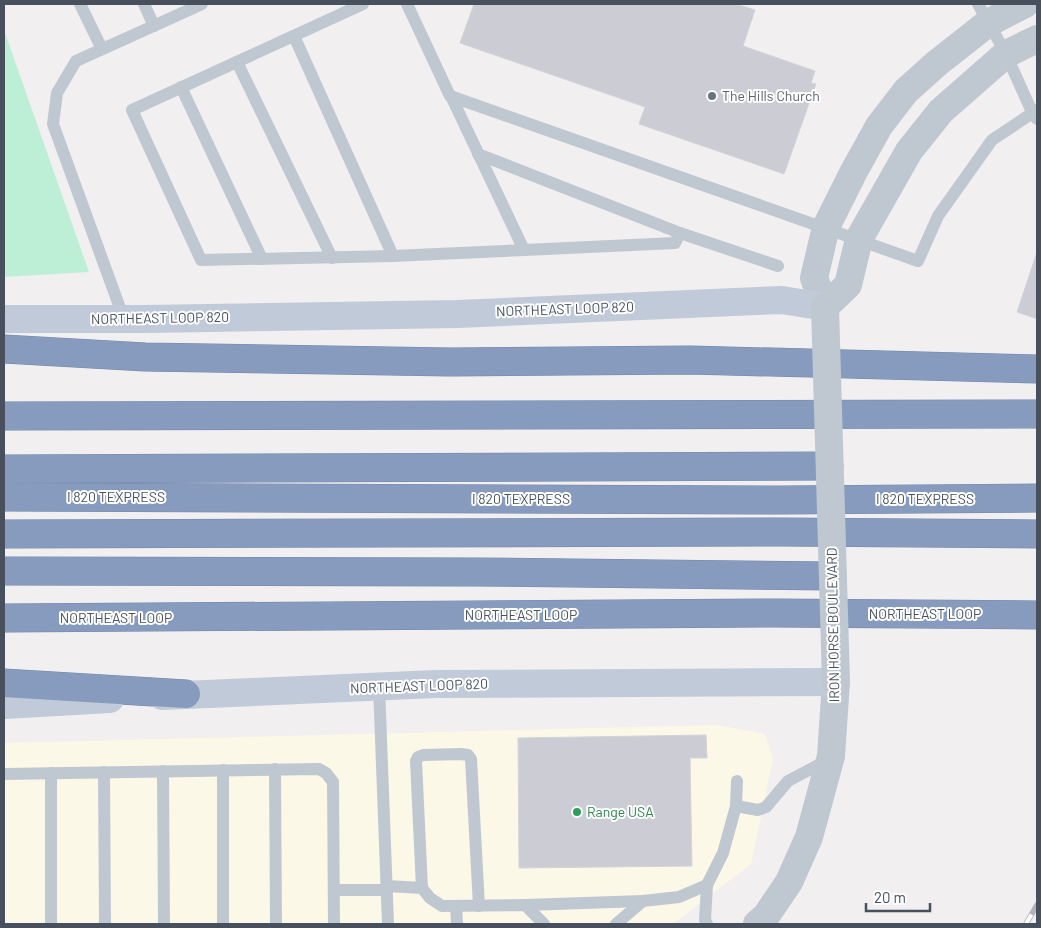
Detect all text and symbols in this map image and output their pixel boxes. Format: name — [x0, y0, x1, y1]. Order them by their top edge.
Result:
place label: The Hills Church — [722, 87, 820, 104]
marker: The Hills Church — [706, 90, 718, 102]
street label: NORTHEAST LOOP 820 — [496, 298, 634, 319]
street label: NORTHEAST LOOP 820 — [91, 308, 229, 327]
street label: I 820 TEXPRESS — [67, 488, 165, 505]
street label: I 820 TEXPRESS — [472, 490, 570, 507]
street label: I 820 TEXPRESS — [876, 490, 974, 507]
street label: IRON HORSE BOULEVARD — [823, 547, 842, 703]
street label: NORTHEAST LOOP — [869, 605, 981, 622]
street label: NORTHEAST LOOP — [465, 606, 577, 623]
street label: NORTHEAST LOOP — [60, 609, 172, 626]
street label: NORTHEAST LOOP 820 — [350, 675, 488, 696]
place label: Range USA — [587, 803, 654, 820]
marker: Range USA — [571, 806, 583, 818]
scale bar — [866, 880, 930, 912]
text: 20 m — [874, 888, 906, 906]

